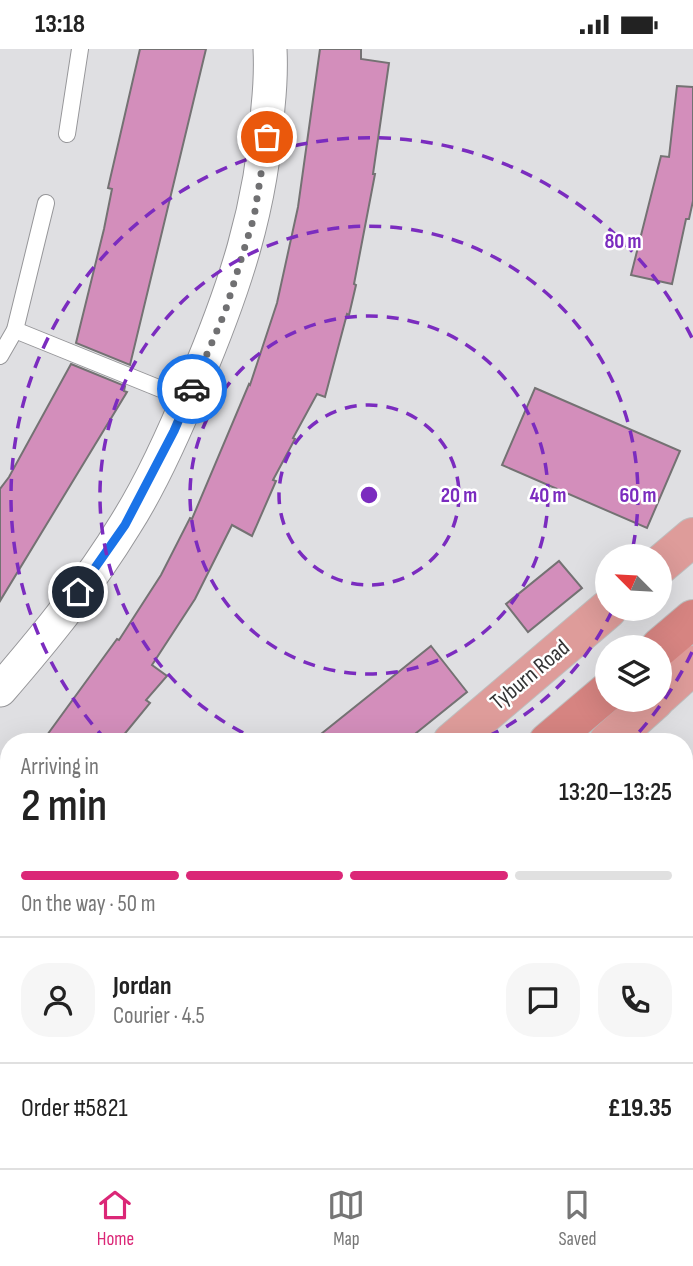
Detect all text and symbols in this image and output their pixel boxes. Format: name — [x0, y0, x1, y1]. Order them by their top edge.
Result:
text: 13:18 — [35, 9, 85, 40]
pin — [237, 107, 297, 167]
icon: bag — [248, 118, 286, 156]
text: 80 m — [604, 229, 642, 254]
courier — [157, 354, 227, 424]
icon: car — [173, 370, 211, 408]
centre of rings — [357, 483, 381, 507]
text: 20 m — [441, 483, 477, 508]
text: 40 m — [530, 483, 566, 508]
text: 60 m — [619, 483, 657, 508]
north arrow — [595, 544, 672, 621]
map controls — [595, 544, 672, 712]
pin — [48, 562, 108, 622]
icon: home — [59, 573, 97, 611]
street label: Tyburn Road — [485, 634, 575, 716]
button: layers — [595, 635, 672, 712]
text: Arriving in — [21, 753, 99, 781]
text: 13:20–13:25 — [559, 777, 672, 808]
text: 2 min — [21, 779, 107, 834]
text: On the way · 50 m — [21, 890, 155, 918]
button: person — [21, 963, 95, 1037]
button: chat — [506, 963, 580, 1037]
button: phone — [598, 963, 672, 1037]
text: Jordan — [113, 971, 171, 1002]
text: Courier · 4.5 — [113, 1002, 205, 1030]
text: Order #5821 — [21, 1093, 128, 1124]
text: £19.35 — [608, 1093, 672, 1124]
tab: Home — [96, 1186, 134, 1251]
tab: Map — [327, 1186, 365, 1251]
tab: Saved — [558, 1186, 597, 1251]

